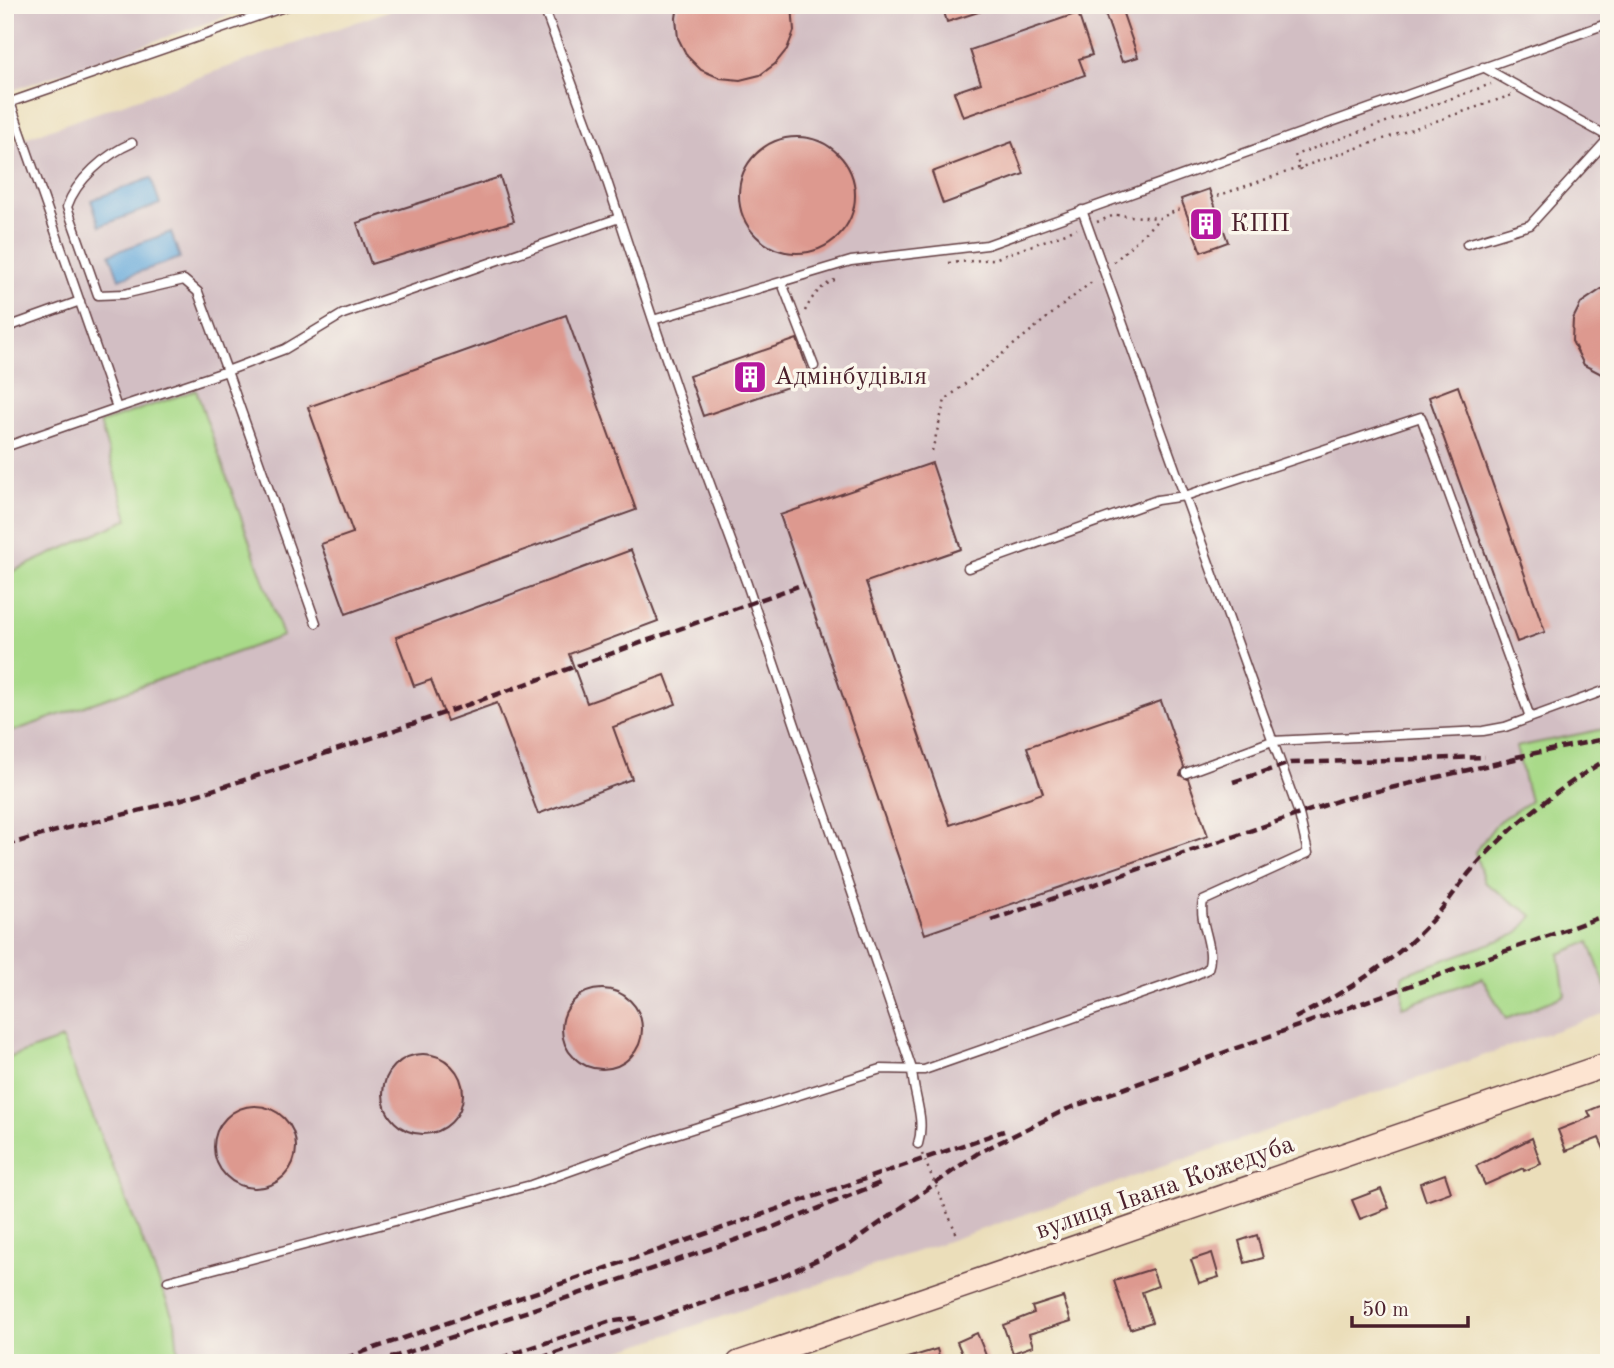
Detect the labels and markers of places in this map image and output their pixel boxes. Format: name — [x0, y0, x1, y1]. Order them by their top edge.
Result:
building icon: КПП — [1187, 205, 1225, 243]
place label: КПП — [1230, 211, 1290, 237]
building icon: Адмінбудівля — [731, 358, 769, 396]
place label: Адмінбудівля — [774, 364, 927, 390]

